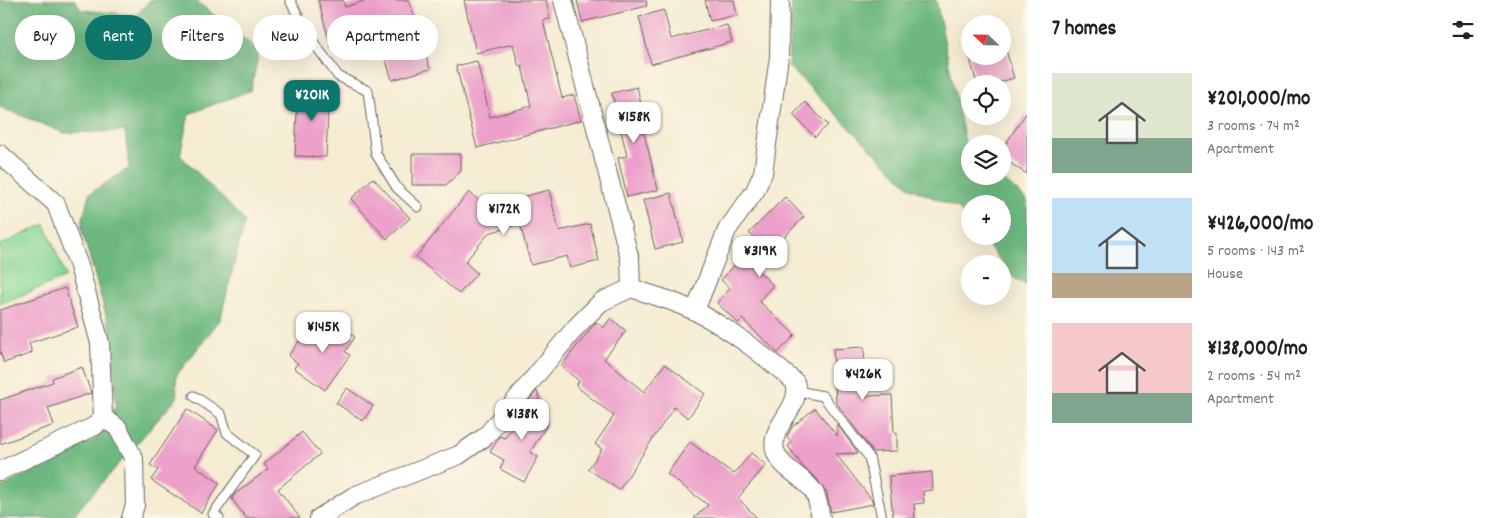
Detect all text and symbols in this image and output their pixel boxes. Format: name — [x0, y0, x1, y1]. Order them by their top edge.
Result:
chip: Buy — [15, 15, 75, 60]
chip: Rent — [85, 15, 152, 60]
chip: Filters — [162, 15, 243, 60]
chip: New — [253, 15, 317, 60]
chip: Apartment — [327, 15, 438, 60]
north arrow — [961, 15, 1011, 65]
map controls — [961, 15, 1011, 305]
text: 7 homes — [1052, 15, 1116, 45]
icon: filters — [1449, 16, 1477, 44]
button: locate — [961, 75, 1011, 125]
pin: ¥201K — [277, 80, 347, 122]
text: ¥201K — [295, 84, 329, 107]
text: ¥201,000/mo — [1207, 85, 1310, 115]
icon: home — [1092, 93, 1152, 153]
pin: ¥158K — [599, 102, 669, 144]
text: ¥158K — [618, 106, 650, 129]
text: 3 rooms · 74 m² — [1207, 115, 1300, 138]
button: layers — [961, 135, 1011, 185]
text: Apartment — [1207, 138, 1274, 161]
pin: ¥172K — [469, 194, 539, 236]
button: + — [961, 195, 1011, 245]
text: ¥172K — [488, 198, 520, 221]
text: ¥426,000/mo — [1207, 210, 1313, 240]
icon: home — [1092, 218, 1152, 278]
pin: ¥319K — [725, 236, 795, 278]
text: ¥319K — [743, 240, 777, 263]
text: 5 rooms · 143 m² — [1207, 240, 1305, 263]
button: − — [961, 255, 1011, 305]
text: House — [1207, 263, 1243, 286]
pin: ¥145K — [288, 312, 358, 354]
text: ¥145K — [307, 316, 339, 339]
text: ¥138,000/mo — [1207, 335, 1308, 365]
icon: home — [1092, 343, 1152, 403]
pin: ¥426K — [828, 358, 898, 401]
text: ¥426K — [845, 363, 881, 386]
text: 2 rooms · 54 m² — [1207, 365, 1301, 388]
text: Apartment — [1207, 388, 1274, 411]
pin: ¥138K — [487, 398, 557, 441]
text: ¥138K — [506, 403, 538, 426]

